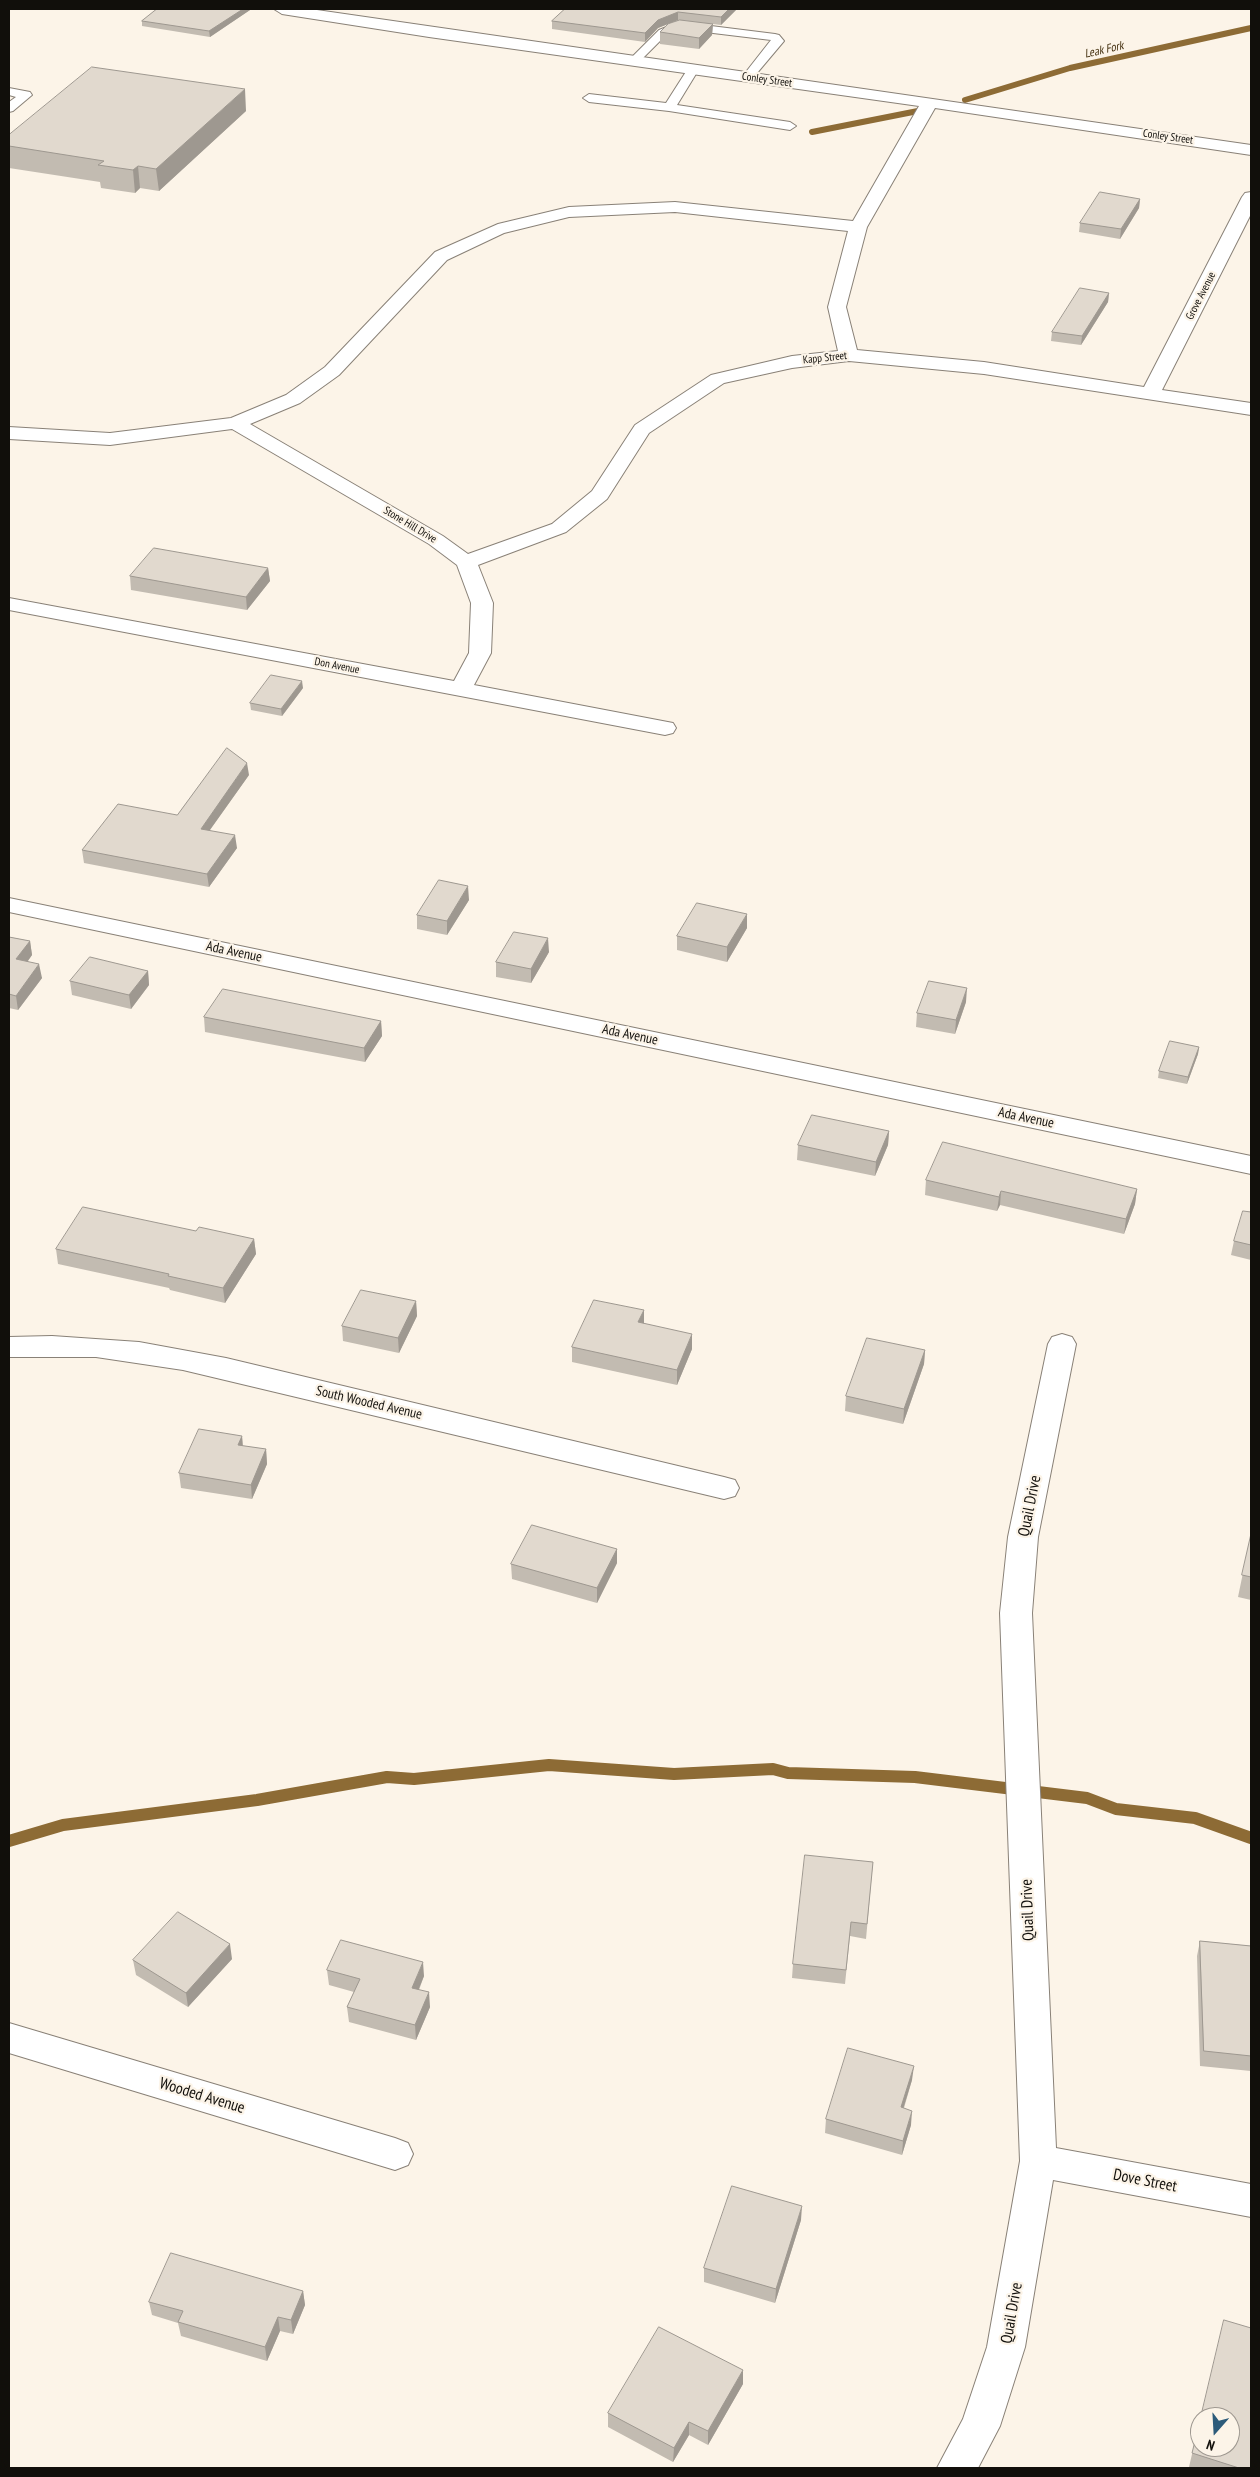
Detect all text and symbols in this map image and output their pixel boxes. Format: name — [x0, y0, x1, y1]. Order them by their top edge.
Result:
water label: Leak Fork — [1083, 39, 1125, 61]
street label: Conley Street — [741, 70, 793, 90]
street label: Conley Street — [1142, 127, 1194, 147]
street label: Grove Avenue — [1183, 270, 1219, 322]
street label: Kapp Street — [802, 349, 848, 367]
street label: Stone Hill Drive — [381, 504, 439, 546]
street label: Don Avenue — [313, 655, 361, 677]
street label: Ada Avenue — [205, 938, 263, 966]
street label: Ada Avenue — [601, 1021, 659, 1049]
street label: Ada Avenue — [997, 1104, 1055, 1132]
street label: South Wooded Avenue — [314, 1383, 424, 1423]
street label: Quail Drive — [1015, 1474, 1045, 1538]
street label: Quail Drive — [1017, 1879, 1039, 1941]
street label: Wooded Avenue — [157, 2074, 247, 2118]
street label: Dove Street — [1112, 2165, 1178, 2197]
street label: Quail Drive — [997, 2281, 1027, 2345]
north arrow — [1190, 2407, 1240, 2457]
text: N — [1204, 2435, 1217, 2455]

